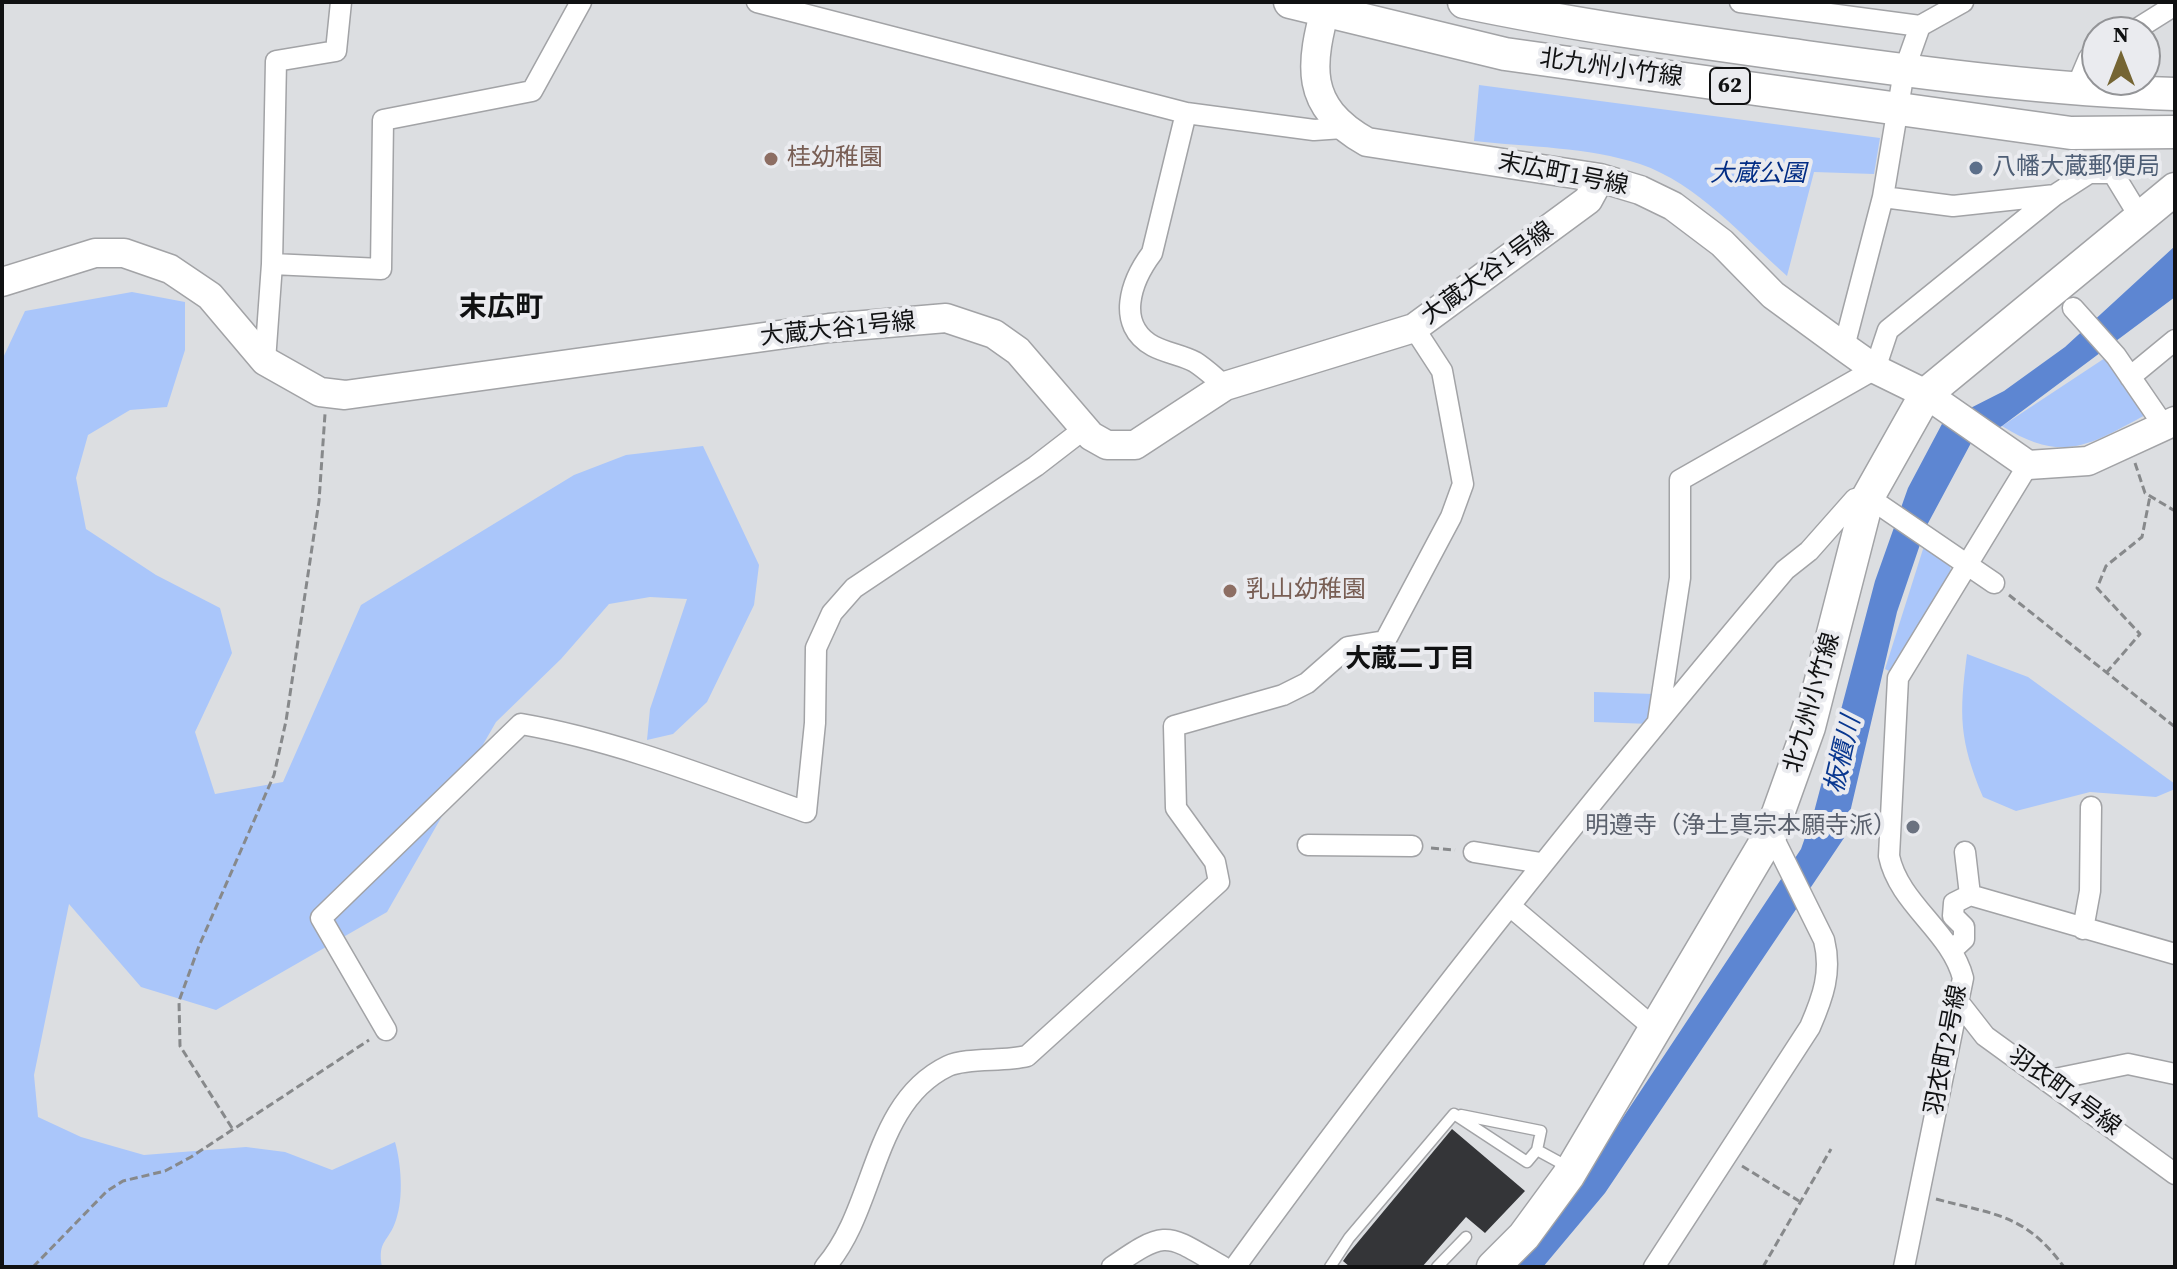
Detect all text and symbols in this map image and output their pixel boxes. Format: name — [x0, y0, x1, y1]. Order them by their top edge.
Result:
north arrow — [2081, 16, 2161, 96]
text: N — [2113, 19, 2129, 49]
street label: 北九州小竹線 — [1538, 45, 1684, 93]
road number: 62 — [1710, 68, 1750, 104]
place label: 桂幼稚園 — [787, 145, 883, 173]
street label: 末広町1号線 — [1495, 148, 1631, 202]
marker: 桂幼稚園 — [762, 150, 780, 168]
place label: 八幡大蔵郵便局 — [1992, 154, 2160, 182]
marker: 八幡大蔵郵便局 — [1967, 159, 1985, 177]
park label: 大蔵公園 — [1710, 161, 1806, 189]
street label: 大蔵大谷1号線 — [1416, 217, 1560, 331]
district label: 末広町 — [459, 292, 543, 326]
street label: 大蔵大谷1号線 — [759, 308, 917, 352]
place label: 乳山幼稚園 — [1246, 577, 1366, 605]
marker: 乳山幼稚園 — [1221, 582, 1239, 600]
street label: 北九州小竹線 — [1779, 630, 1847, 776]
district label: 大蔵二丁目 — [1345, 644, 1475, 676]
water label: 板櫃川 — [1820, 713, 1868, 797]
place label: 明遵寺（浄土真宗本願寺派） — [1585, 813, 1897, 841]
marker: 明遵寺（浄土真宗本願寺派） — [1904, 818, 1922, 836]
street label: 羽衣町2号線 — [1920, 982, 1974, 1118]
street label: 羽衣町4号線 — [2002, 1042, 2126, 1142]

